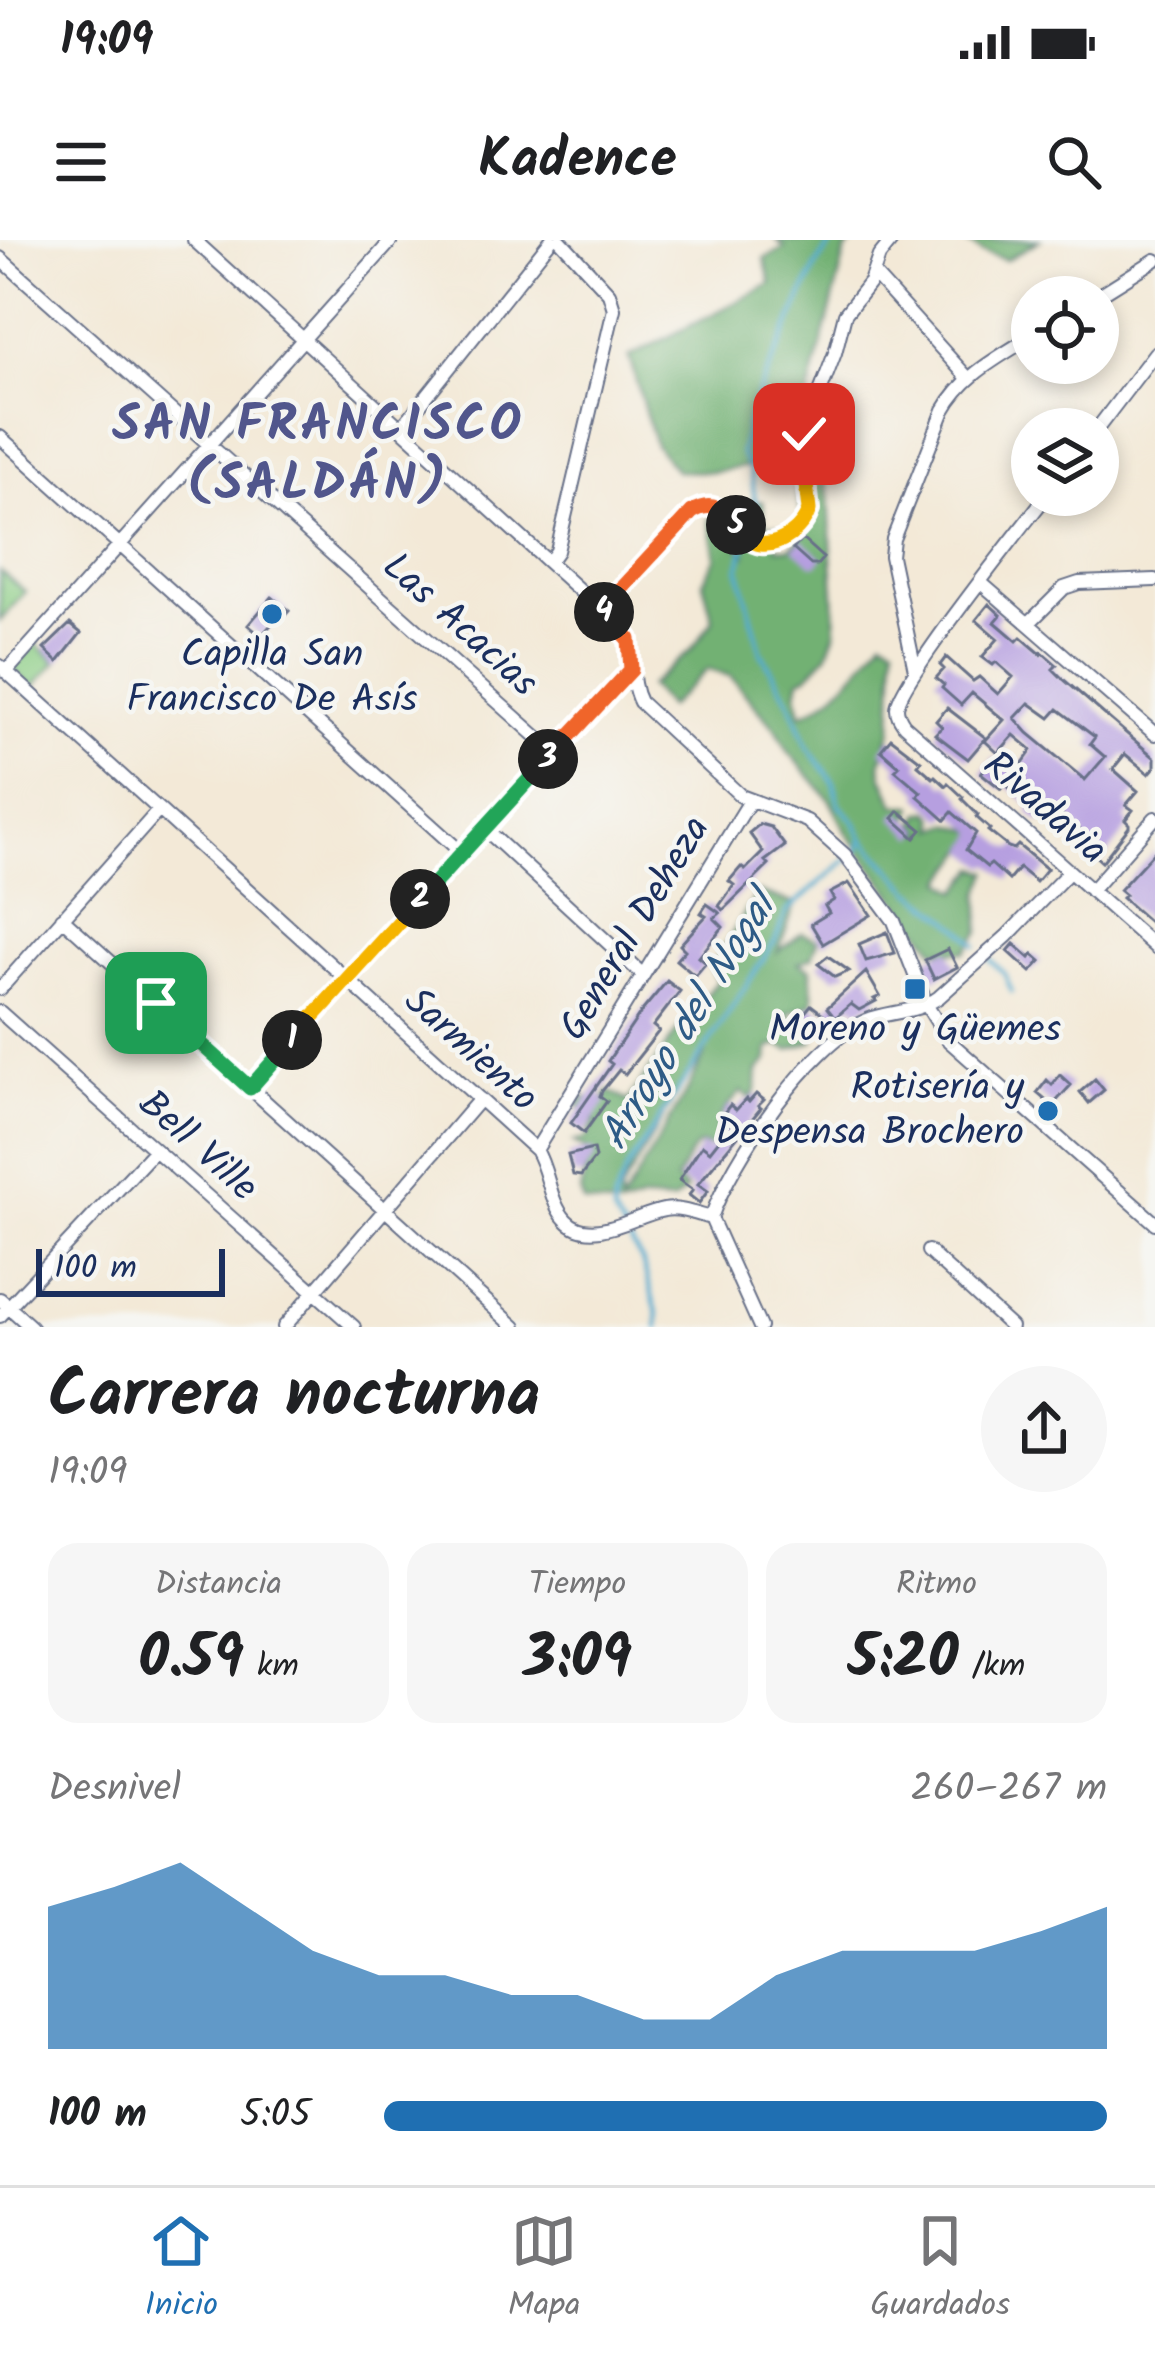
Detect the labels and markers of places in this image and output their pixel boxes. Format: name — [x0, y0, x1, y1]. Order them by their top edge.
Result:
pin — [753, 383, 855, 485]
pin: 5 — [706, 495, 766, 555]
pin: 4 — [574, 582, 634, 642]
marker: Capilla San Francisco De Asís — [259, 601, 285, 627]
place label: Capilla San Francisco De Asís — [127, 625, 418, 732]
pin: 3 — [518, 729, 578, 789]
pin: 2 — [390, 869, 450, 929]
pin — [105, 952, 207, 1054]
marker: Moreno y Güemes — [902, 976, 928, 1002]
place label: Moreno y Güemes — [769, 1000, 1061, 1062]
pin: 1 — [262, 1010, 322, 1070]
place label: Rotisería y Despensa Brochero — [715, 1058, 1025, 1165]
marker: Rotisería y Despensa Brochero — [1035, 1098, 1061, 1124]

